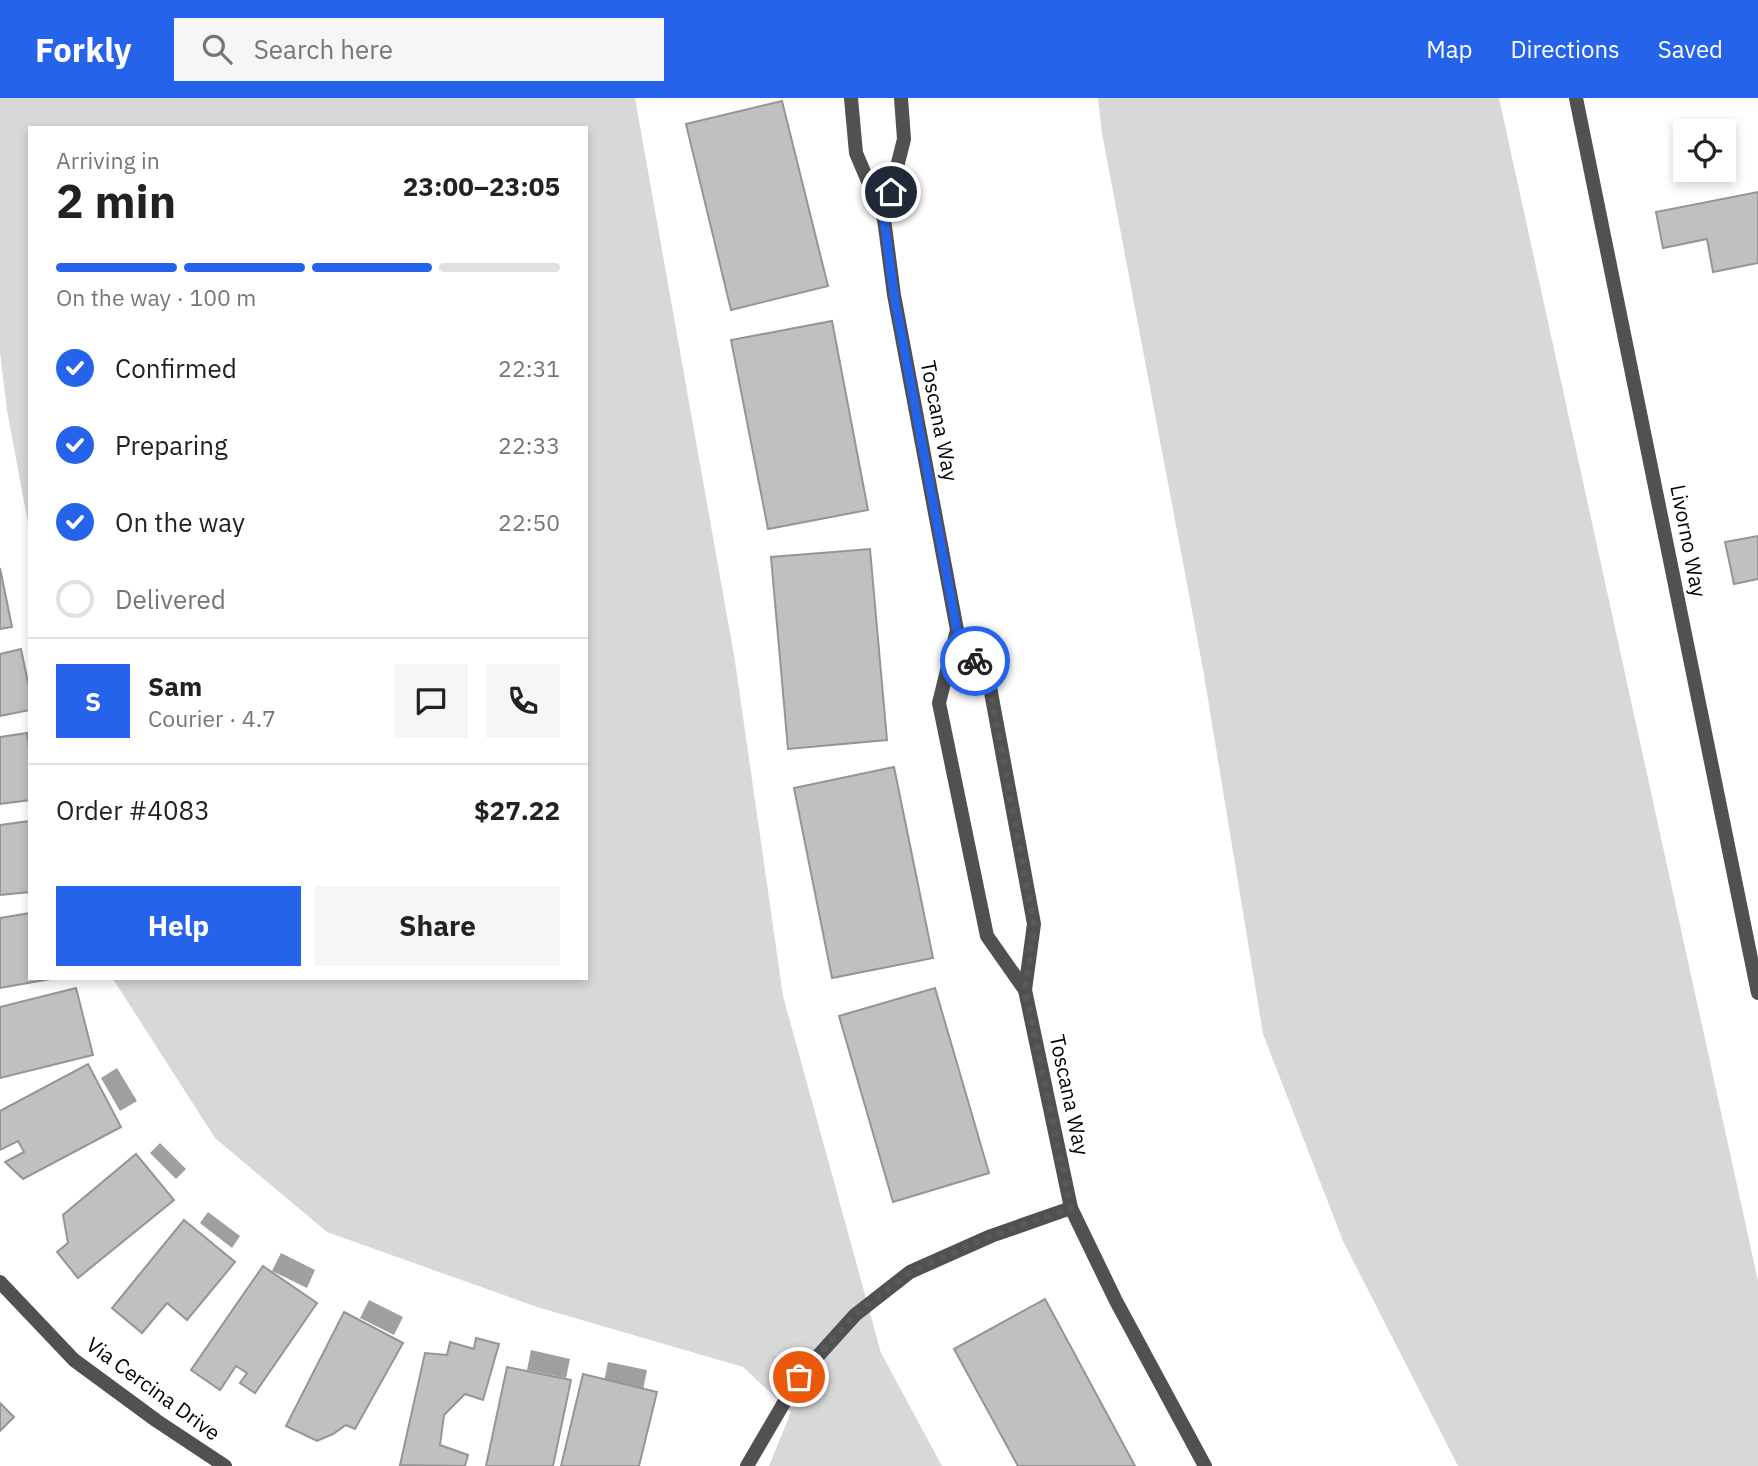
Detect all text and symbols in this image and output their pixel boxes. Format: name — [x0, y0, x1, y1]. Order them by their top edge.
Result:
search box — [174, 18, 664, 81]
text: Forkly — [35, 28, 132, 71]
icon: search — [198, 30, 236, 68]
text: Search here — [254, 32, 393, 66]
text: Map — [1426, 33, 1472, 65]
text: Directions — [1510, 33, 1620, 65]
text: Saved — [1658, 33, 1723, 65]
map controls — [1673, 119, 1736, 182]
button: locate — [1673, 119, 1736, 182]
text: Arriving in — [56, 145, 160, 175]
pin — [861, 162, 921, 222]
text: 23:00–23:05 — [403, 169, 560, 203]
text: 2 min — [56, 171, 176, 231]
icon: home — [872, 173, 910, 211]
text: On the way · 100 m — [56, 282, 256, 312]
icon: check — [56, 349, 94, 387]
text: Confirmed — [115, 351, 237, 385]
text: 22:31 — [498, 353, 560, 383]
street label: Toscana Way — [915, 358, 966, 484]
icon: check — [56, 426, 94, 464]
text: Preparing — [115, 428, 228, 462]
text: 22:33 — [498, 430, 560, 460]
street label: Livorno Way — [1664, 482, 1714, 600]
icon: check — [56, 503, 94, 541]
text: On the way — [115, 505, 245, 539]
text: 22:50 — [498, 507, 560, 537]
text: Delivered — [115, 582, 226, 616]
courier — [940, 626, 1010, 696]
icon: bike — [956, 642, 994, 680]
button: chat — [394, 664, 468, 738]
button: phone — [486, 664, 560, 738]
text: Sam — [148, 669, 202, 703]
text: S — [85, 684, 101, 718]
text: Courier · 4.7 — [148, 703, 276, 733]
text: Order #4083 — [56, 793, 210, 827]
text: $27.22 — [474, 793, 560, 827]
button: Help — [56, 886, 301, 966]
button: Share — [315, 886, 560, 966]
street label: Toscana Way — [1044, 1032, 1097, 1158]
street label: Via Cercina Drive — [81, 1330, 226, 1446]
pin — [769, 1347, 829, 1407]
icon: bag — [780, 1358, 818, 1396]

